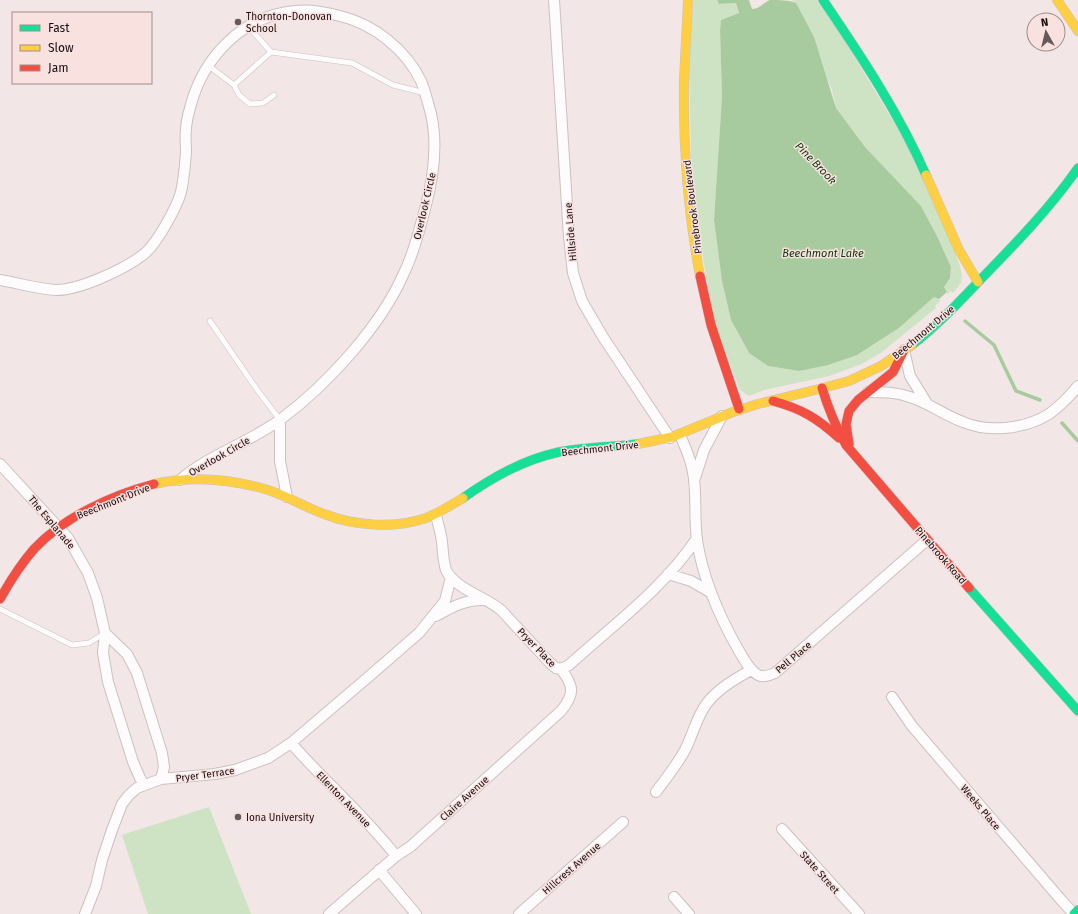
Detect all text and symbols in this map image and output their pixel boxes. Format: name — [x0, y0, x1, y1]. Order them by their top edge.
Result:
place label: Thornton-Donovan School — [246, 11, 332, 35]
legend — [12, 12, 152, 84]
north arrow — [1026, 12, 1066, 52]
text: N — [1040, 16, 1049, 30]
marker: Thornton-Donovan School — [233, 17, 243, 27]
text: Fast — [48, 21, 70, 35]
text: Slow — [48, 41, 74, 55]
text: Jam — [48, 61, 68, 75]
water label: Pine Brook — [792, 140, 839, 187]
street label: Pinebrook Boulevard — [681, 159, 705, 255]
street label: Overlook Circle — [411, 171, 439, 241]
street label: Hillside Lane — [562, 202, 580, 262]
water label: Beechmont Lake — [782, 247, 864, 260]
street label: Beechmont Drive — [890, 303, 957, 362]
street label: Overlook Circle — [187, 435, 252, 479]
street label: Beechmont Drive — [561, 439, 639, 459]
street label: Beechmont Drive — [75, 482, 152, 522]
street label: The Esplanade — [25, 493, 77, 552]
street label: Pinebrook Road — [912, 525, 968, 587]
street label: Pryer Place — [514, 625, 558, 670]
street label: Pell Place — [773, 639, 814, 676]
street label: Pryer Terrace — [175, 765, 235, 785]
street label: Ellenton Avenue — [313, 769, 373, 830]
street label: Claire Avenue — [438, 774, 492, 824]
street label: Weeks Place — [958, 783, 1003, 833]
marker: Iona University — [233, 812, 243, 822]
place label: Iona University — [246, 812, 314, 824]
street label: Hillcrest Avenue — [540, 840, 603, 897]
street label: State Street — [797, 849, 842, 897]

